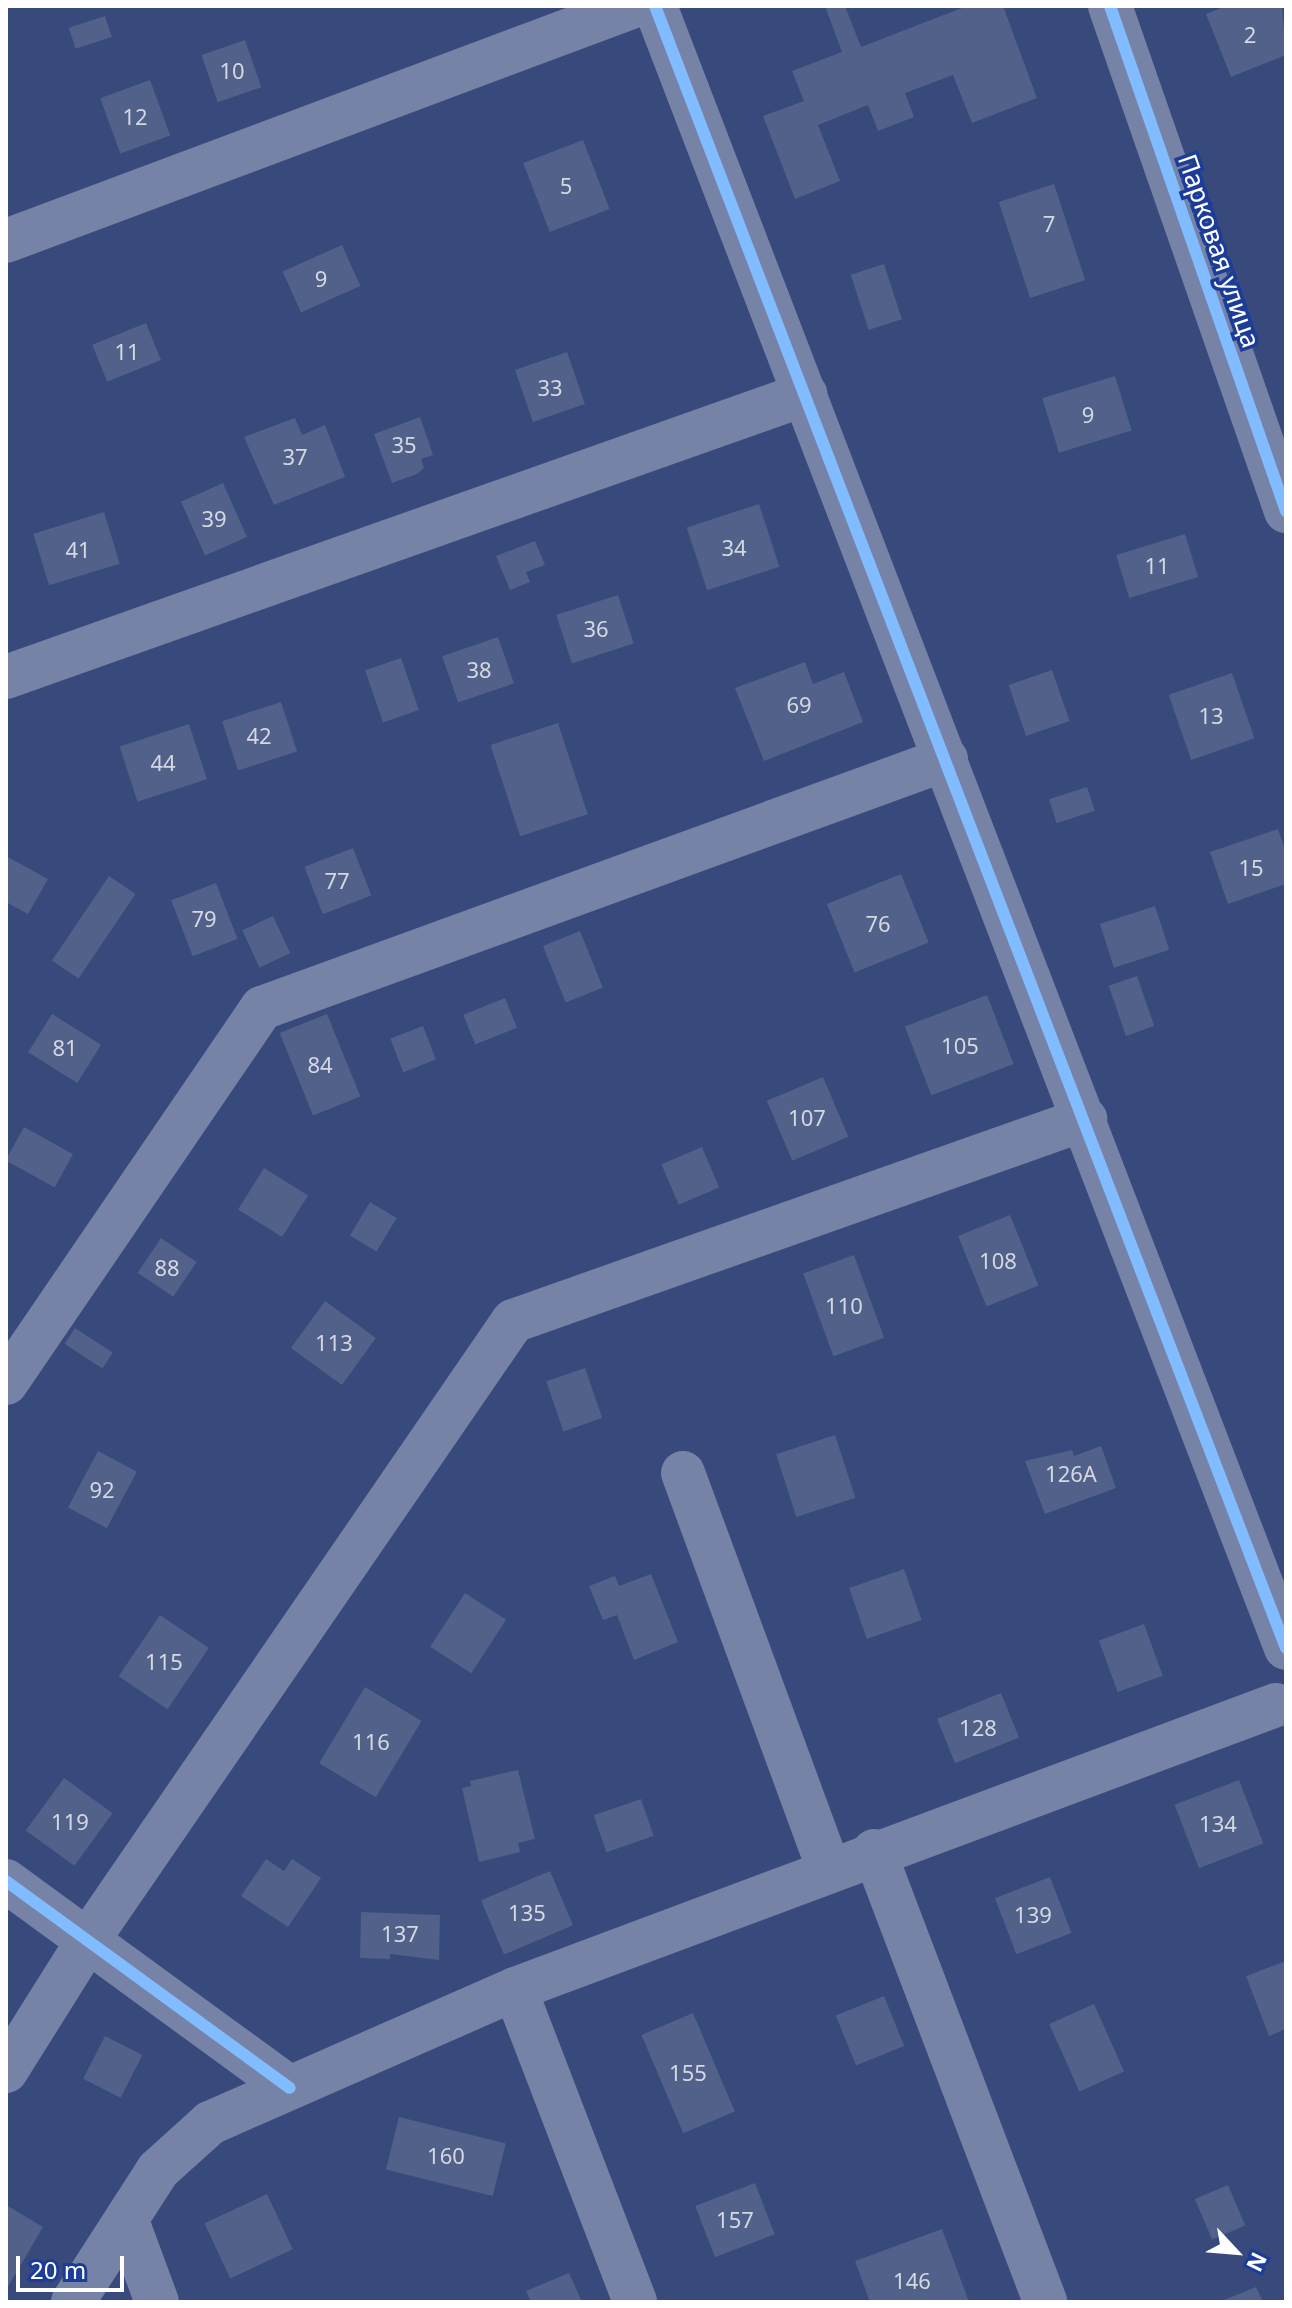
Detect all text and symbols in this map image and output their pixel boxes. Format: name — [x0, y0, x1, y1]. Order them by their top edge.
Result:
house number: 2 — [1244, 22, 1256, 48]
house number: 10 — [219, 58, 245, 84]
house number: 12 — [122, 104, 148, 130]
street label: Парковая улица — [1171, 150, 1267, 352]
house number: 5 — [560, 173, 572, 199]
house number: 7 — [1043, 211, 1055, 237]
house number: 9 — [315, 266, 327, 292]
house number: 11 — [114, 339, 140, 365]
house number: 33 — [537, 375, 563, 401]
house number: 9 — [1082, 402, 1094, 428]
house number: 35 — [391, 432, 417, 458]
house number: 37 — [282, 444, 308, 470]
house number: 39 — [201, 506, 227, 532]
house number: 34 — [721, 535, 747, 561]
house number: 41 — [65, 537, 91, 563]
house number: 11 — [1144, 553, 1170, 579]
house number: 36 — [583, 616, 609, 642]
house number: 38 — [466, 657, 492, 683]
house number: 69 — [786, 692, 812, 718]
house number: 13 — [1198, 703, 1224, 729]
house number: 42 — [246, 723, 272, 749]
house number: 44 — [150, 750, 176, 776]
house number: 15 — [1238, 855, 1264, 881]
house number: 77 — [324, 868, 350, 894]
house number: 79 — [191, 906, 217, 932]
house number: 76 — [865, 911, 891, 937]
house number: 105 — [941, 1033, 979, 1059]
house number: 81 — [52, 1035, 78, 1061]
house number: 84 — [307, 1052, 333, 1078]
house number: 107 — [788, 1105, 826, 1131]
house number: 108 — [979, 1248, 1017, 1274]
house number: 88 — [154, 1255, 180, 1281]
house number: 110 — [825, 1293, 863, 1319]
house number: 113 — [315, 1330, 353, 1356]
house number: 126А — [1045, 1461, 1097, 1487]
house number: 92 — [89, 1477, 115, 1503]
house number: 115 — [145, 1649, 183, 1675]
house number: 128 — [959, 1715, 997, 1741]
house number: 116 — [352, 1729, 390, 1755]
house number: 119 — [51, 1809, 89, 1835]
house number: 134 — [1199, 1811, 1237, 1837]
house number: 135 — [508, 1900, 546, 1926]
house number: 139 — [1014, 1902, 1052, 1928]
house number: 137 — [381, 1921, 419, 1947]
house number: 155 — [669, 2060, 707, 2086]
house number: 160 — [427, 2143, 465, 2169]
house number: 157 — [716, 2207, 754, 2233]
north arrow — [1196, 2212, 1276, 2292]
scale bar — [20, 2240, 128, 2290]
text: N — [1240, 2248, 1275, 2277]
text: 20 m — [30, 2253, 86, 2286]
house number: 146 — [893, 2268, 931, 2294]

